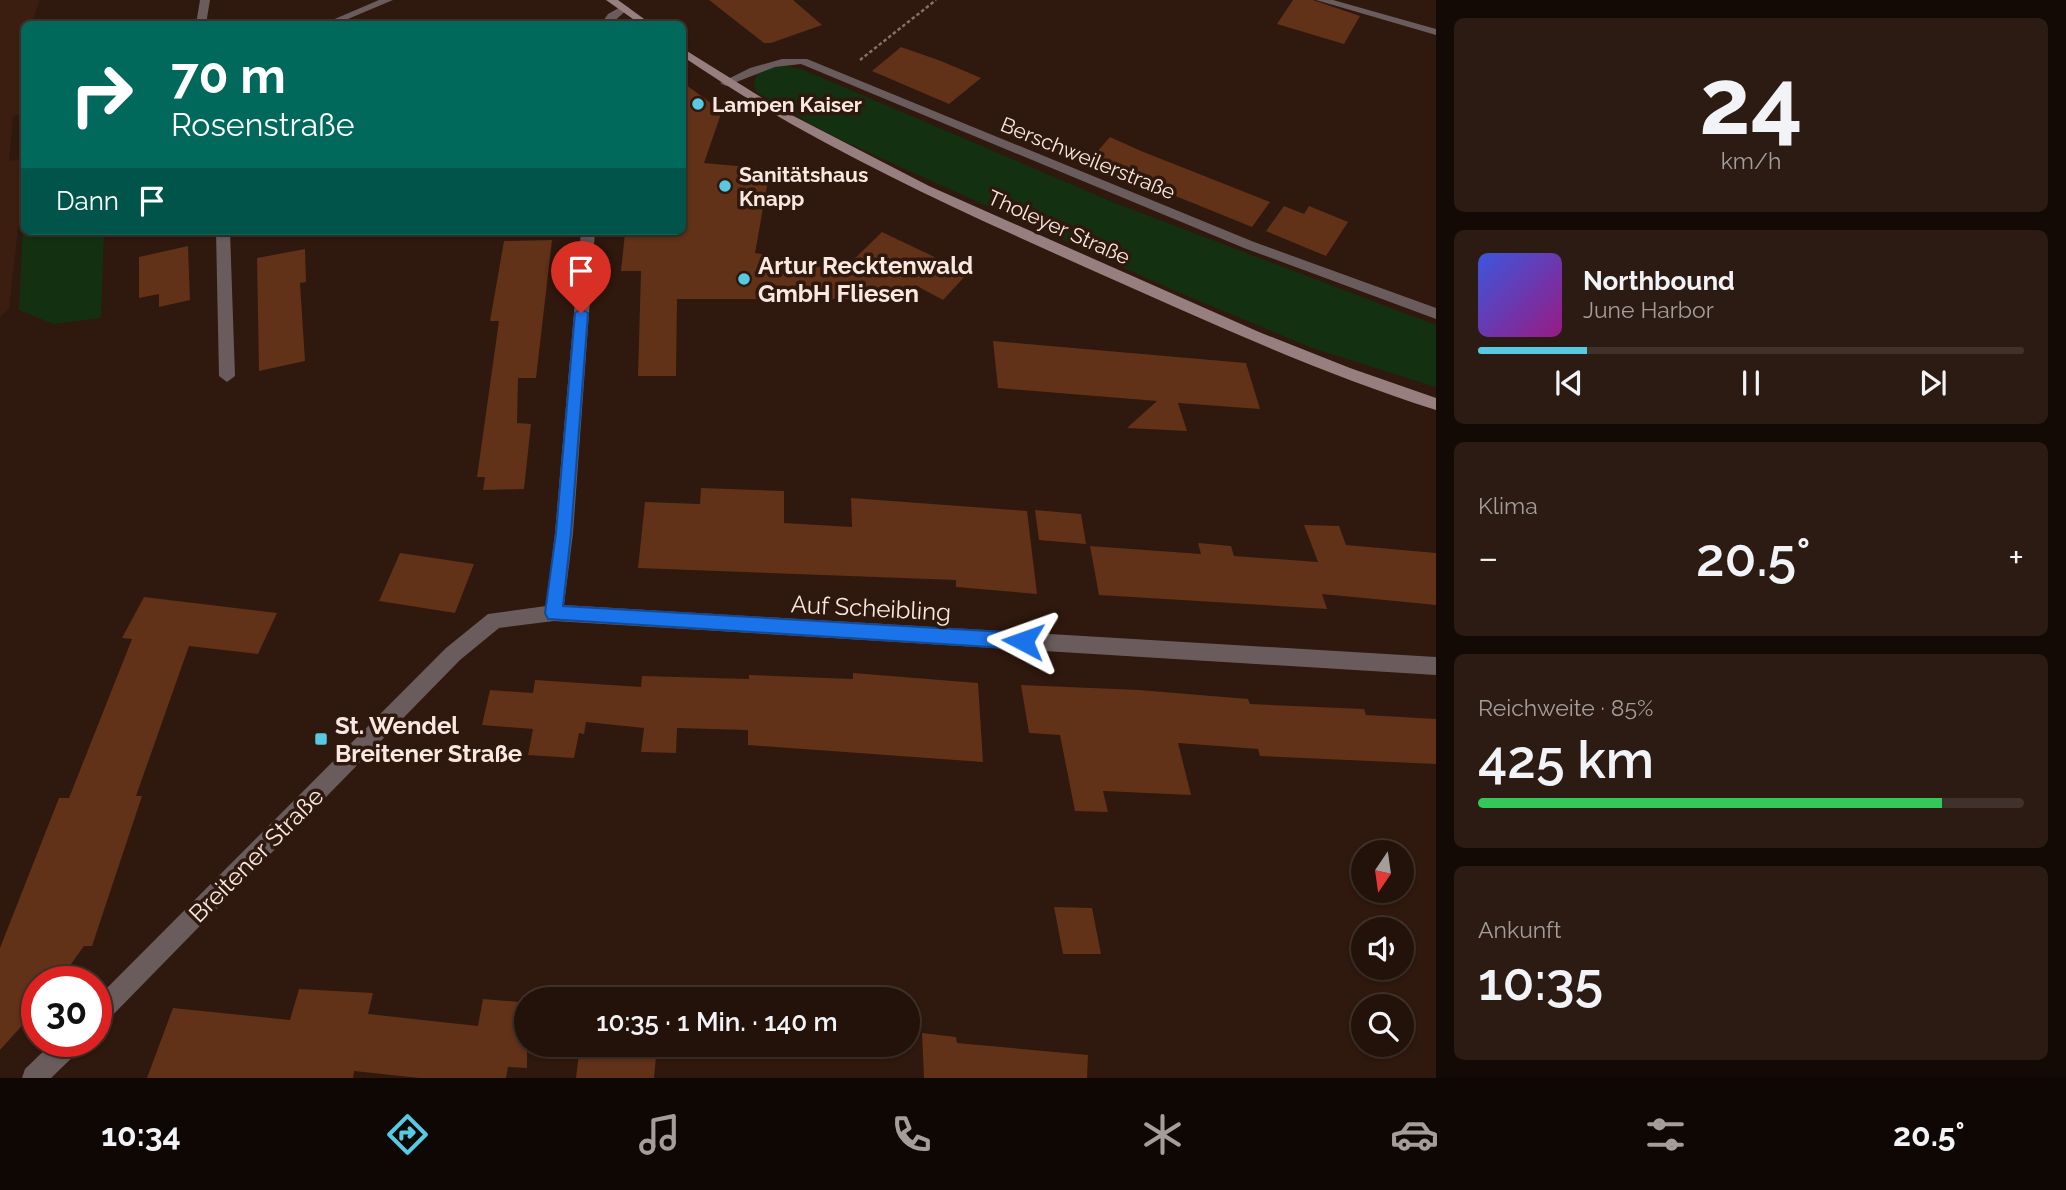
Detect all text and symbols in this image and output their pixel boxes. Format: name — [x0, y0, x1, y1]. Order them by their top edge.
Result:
text: 70 m — [171, 47, 286, 104]
text: 24 — [1699, 48, 1803, 155]
icon: right — [56, 49, 147, 140]
place label: Lampen Kaiser — [712, 92, 862, 117]
marker: Lampen Kaiser — [690, 96, 706, 112]
text: Rosenstraße — [171, 106, 355, 143]
street label: Berschweilerstraße — [997, 112, 1179, 204]
text: km/h — [1721, 147, 1781, 174]
place label: Sanitätshaus Knapp — [739, 162, 868, 211]
marker: Sanitätshaus Knapp — [717, 178, 733, 194]
icon: arrive — [133, 182, 171, 220]
street label: Tholeyer Straße — [984, 184, 1134, 270]
text: Dann — [56, 186, 119, 216]
pin — [551, 241, 611, 313]
place label: Artur Recktenwald GmbH Fliesen — [758, 251, 973, 308]
icon: arrive — [562, 252, 600, 290]
text: Northbound — [1583, 266, 1735, 296]
marker: Artur Recktenwald GmbH Fliesen — [736, 271, 752, 287]
text: June Harbor — [1583, 296, 1714, 323]
icon: previous — [1550, 364, 1588, 402]
icon: pause — [1732, 364, 1770, 402]
icon: next — [1914, 364, 1952, 402]
text: Klima — [1478, 492, 1538, 519]
text: 20.5° — [1696, 527, 1811, 588]
text: − — [1478, 535, 1498, 580]
text: + — [2008, 535, 2024, 580]
street label: Auf Scheibling — [790, 589, 952, 627]
position arrow — [986, 604, 1060, 678]
text: Reichweite · 85% — [1478, 694, 1653, 721]
place label: St. Wendel Breitener Straße — [335, 711, 522, 768]
text: 425 km — [1478, 729, 1654, 790]
marker: St. Wendel Breitener Straße — [313, 731, 329, 747]
street label: Breitener Straße — [183, 782, 329, 928]
north arrow — [1351, 840, 1414, 903]
map controls — [1351, 840, 1414, 1057]
text: Ankunft — [1478, 916, 1561, 943]
button: sound — [1351, 917, 1414, 980]
text: 10:35 — [1478, 951, 1603, 1012]
speed limit sign: 30 — [21, 966, 112, 1057]
button: search — [1351, 994, 1414, 1057]
text: 10:35 · 1 Min. · 140 m — [596, 1007, 838, 1037]
icon: directions — [383, 1110, 432, 1159]
icon: music — [635, 1110, 684, 1159]
icon: phone — [887, 1110, 936, 1159]
icon: climate — [1138, 1110, 1187, 1159]
icon: car — [1390, 1110, 1439, 1159]
icon: filters — [1641, 1110, 1690, 1159]
text: 10:34 — [101, 1116, 181, 1153]
text: 20.5° — [1893, 1116, 1965, 1153]

